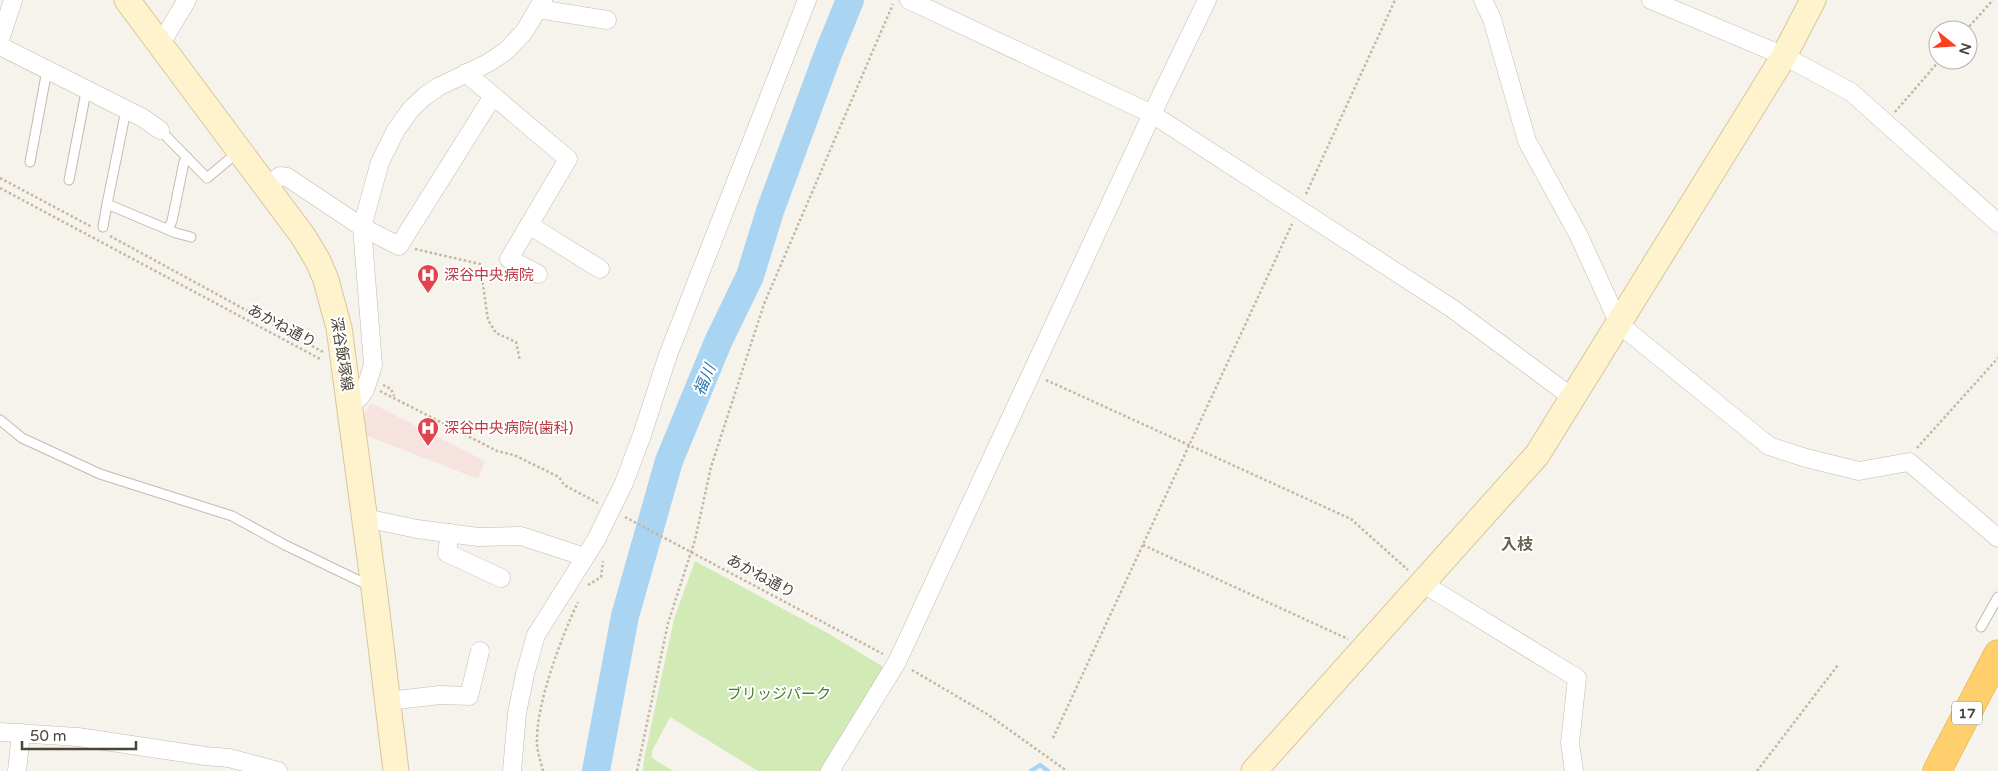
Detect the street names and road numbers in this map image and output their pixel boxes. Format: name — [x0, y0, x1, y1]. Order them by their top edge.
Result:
street label: あかね通り — [245, 300, 319, 352]
street label: 深谷飯塚線 — [327, 316, 357, 392]
street label: あかね通り — [724, 550, 798, 602]
road number: 17 — [1952, 701, 1982, 724]

